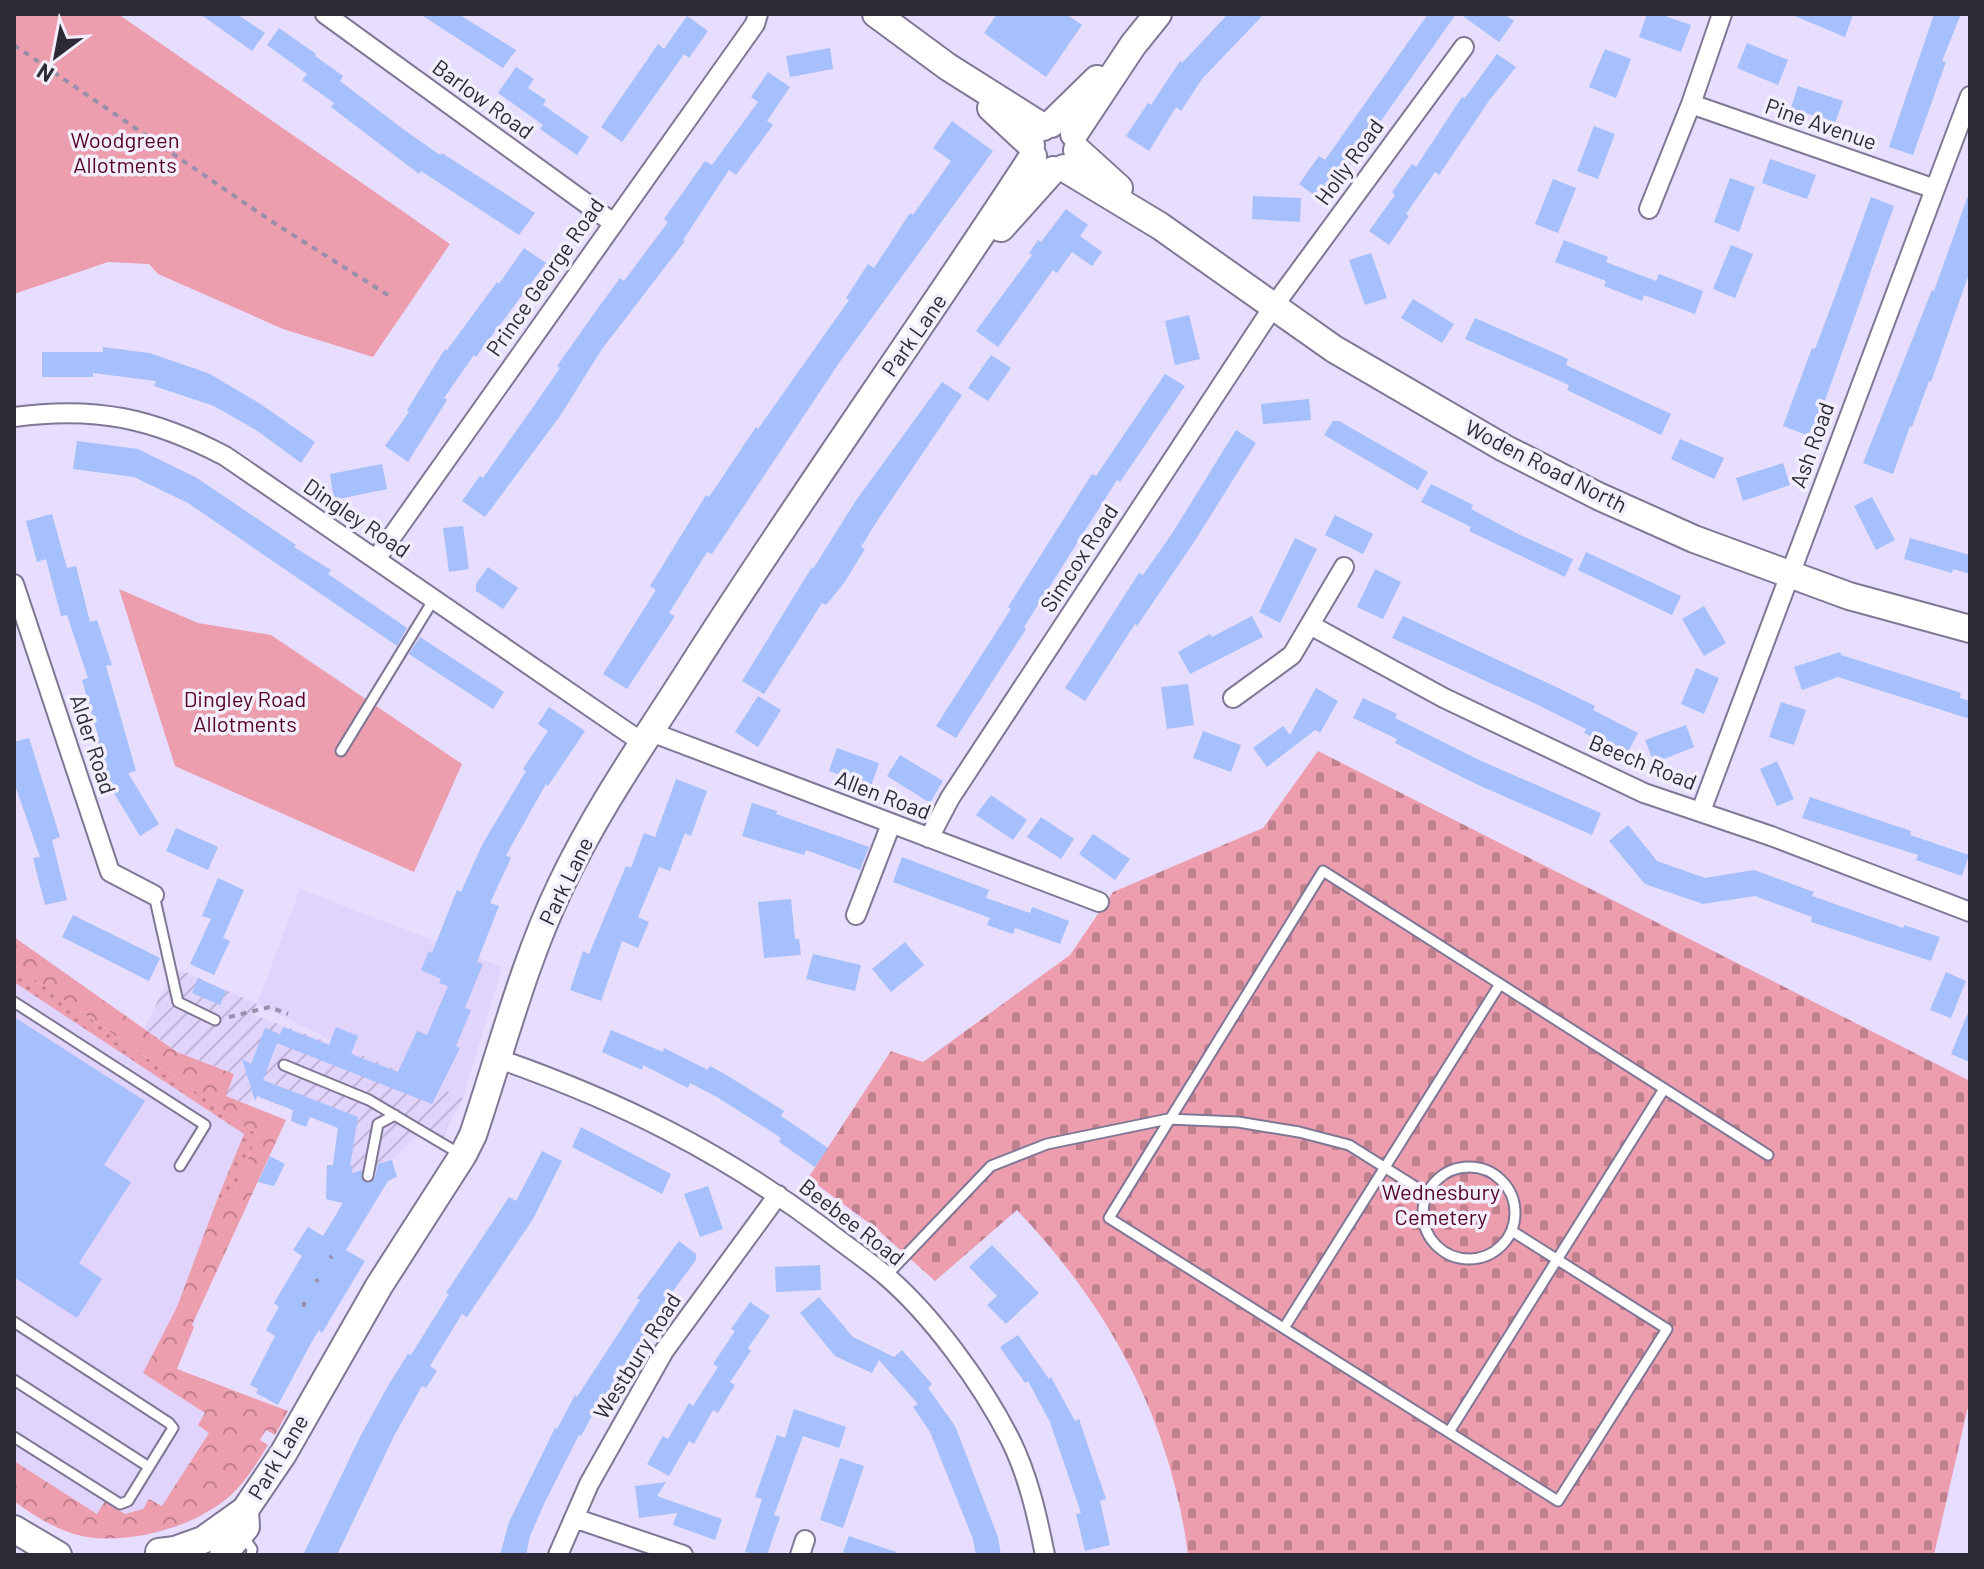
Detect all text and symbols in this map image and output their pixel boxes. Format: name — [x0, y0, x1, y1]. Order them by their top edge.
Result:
north arrow — [16, 16, 96, 96]
street label: Barlow Road — [428, 53, 539, 144]
text: N — [32, 59, 58, 89]
street label: Pine Avenue — [1762, 92, 1881, 154]
street label: Holly Road — [1308, 113, 1388, 209]
park label: Woodgreen Allotments — [70, 126, 180, 177]
street label: Prince George Road — [480, 192, 609, 361]
street label: Park Lane — [875, 288, 951, 381]
street label: Ash Road — [1784, 398, 1838, 491]
street label: Woden Road North — [1461, 413, 1632, 517]
street label: Dingley Road — [299, 472, 416, 562]
street label: Simcox Road — [1034, 499, 1123, 616]
park label: Dingley Road Allotments — [184, 685, 306, 736]
street label: Alder Road — [66, 691, 122, 797]
street label: Beech Road — [1586, 728, 1701, 794]
street label: Allen Road — [832, 764, 935, 824]
street label: Park Lane — [533, 832, 598, 929]
street label: Beebee Road — [795, 1172, 910, 1270]
park label: Wednesbury Cemetery — [1382, 1178, 1500, 1229]
street label: Westbury Road — [587, 1288, 685, 1423]
street label: Park Lane — [242, 1409, 313, 1504]

